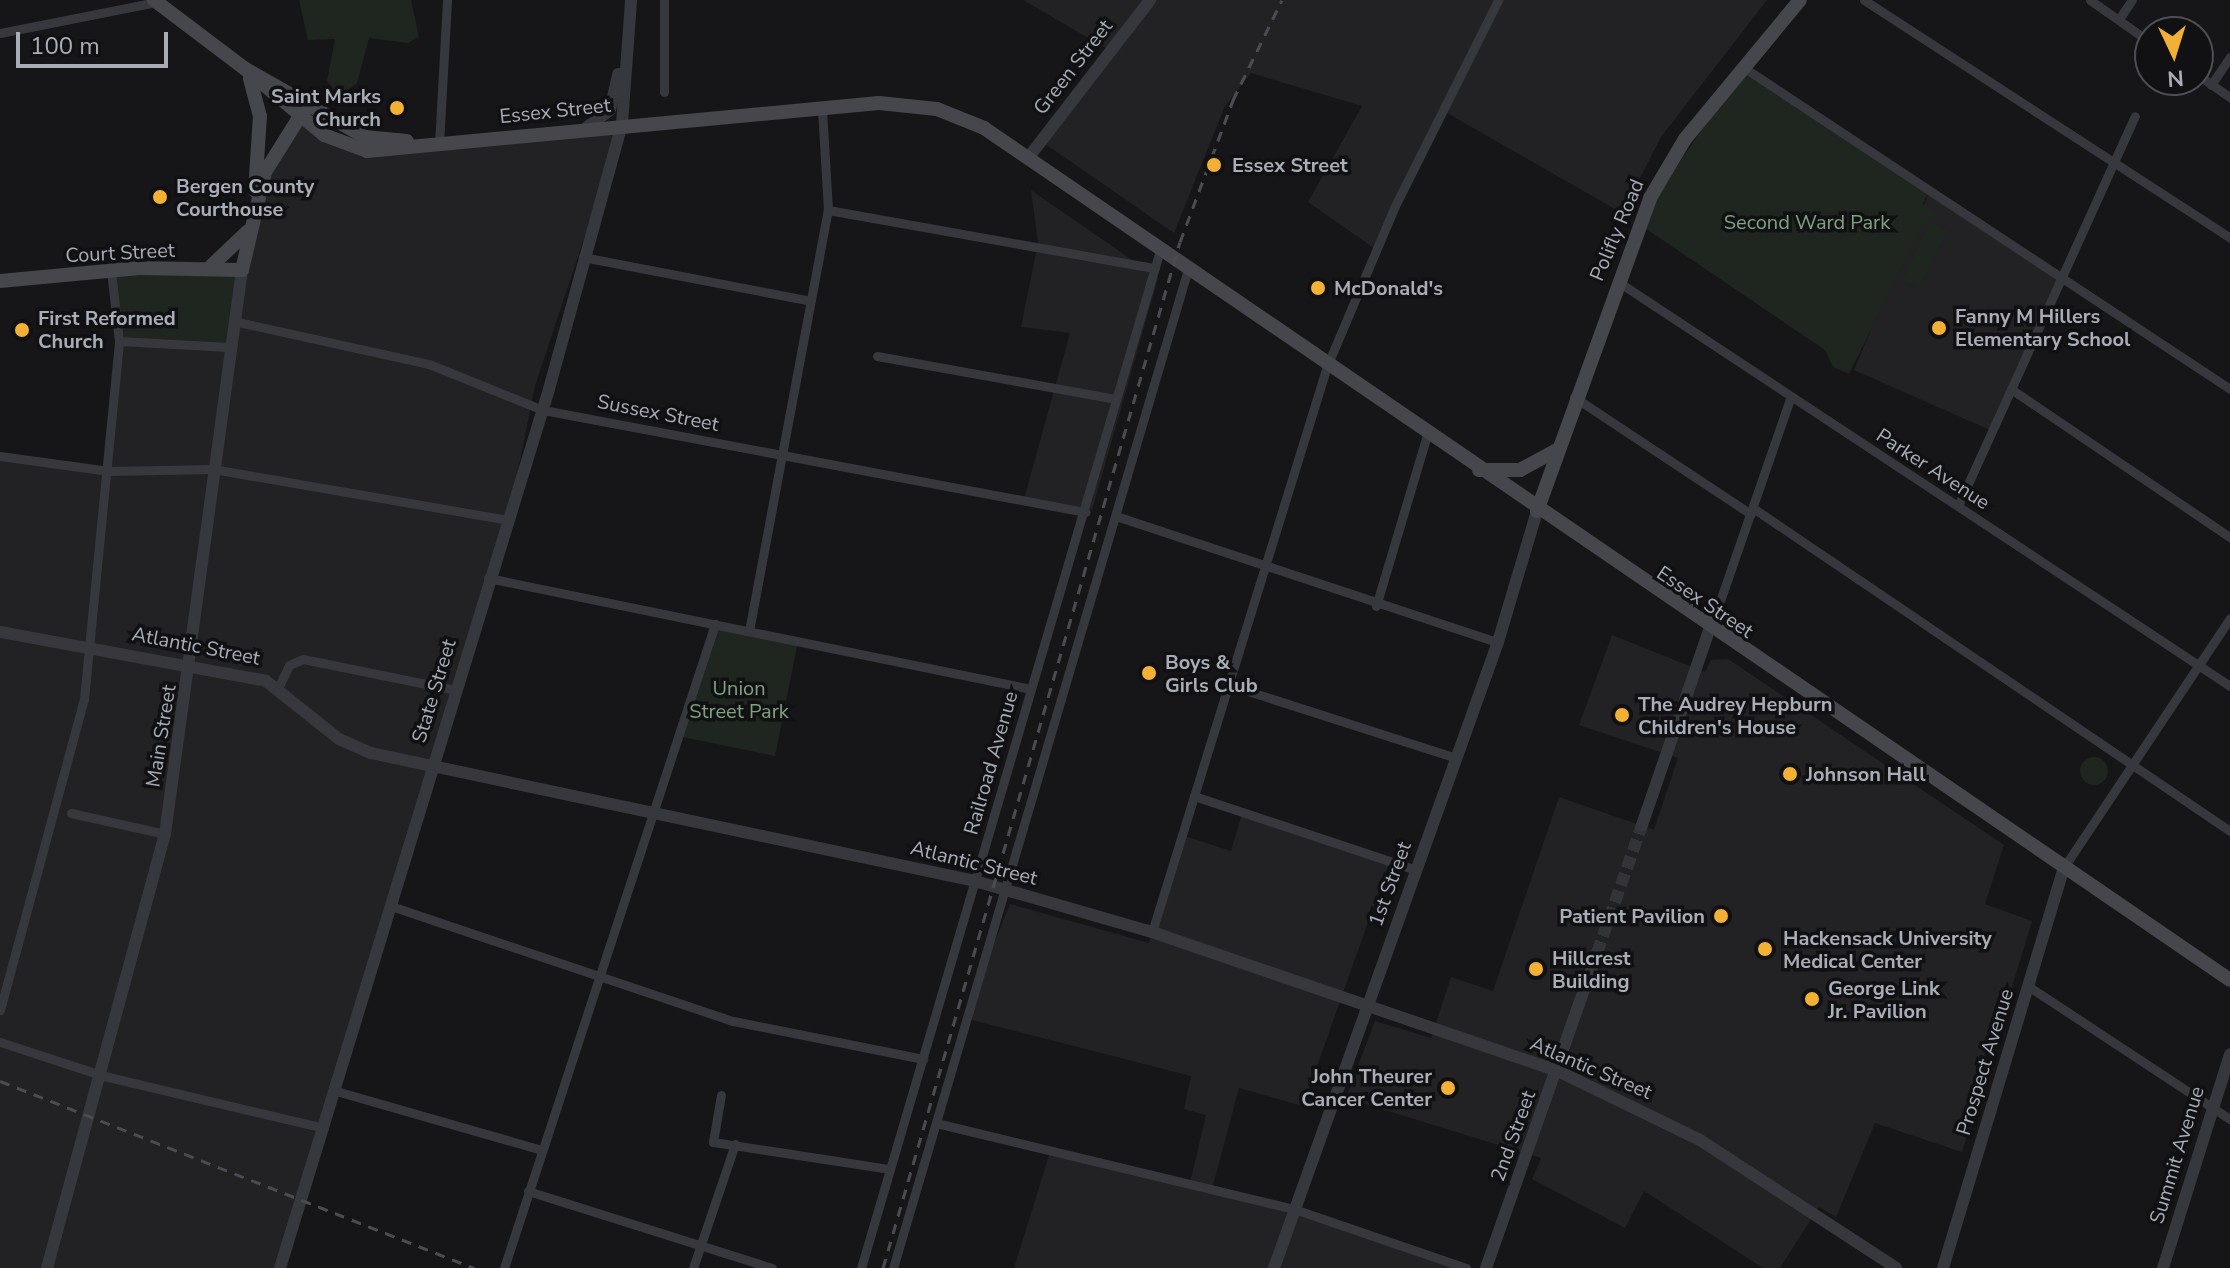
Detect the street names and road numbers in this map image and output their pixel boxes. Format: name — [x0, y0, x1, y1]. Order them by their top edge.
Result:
street label: Green Street — [1028, 15, 1118, 119]
street label: Essex Street — [498, 93, 612, 129]
street label: Polifly Road — [1585, 176, 1649, 284]
street label: Court Street — [65, 238, 175, 268]
street label: Sussex Street — [595, 389, 721, 437]
street label: Parker Avenue — [1872, 423, 1994, 515]
street label: Essex Street — [1652, 561, 1758, 643]
street label: Atlantic Street — [130, 622, 262, 670]
street label: State Street — [407, 636, 461, 746]
street label: Main Street — [141, 683, 181, 789]
street label: Railroad Avenue — [959, 689, 1023, 837]
street label: Atlantic Street — [908, 836, 1040, 890]
street label: 1st Street — [1364, 838, 1416, 930]
street label: Prospect Avenue — [1951, 986, 2019, 1138]
street label: Atlantic Street — [1527, 1032, 1655, 1104]
street label: Summit Avenue — [2145, 1083, 2209, 1227]
street label: 2nd Street — [1486, 1087, 1540, 1185]

